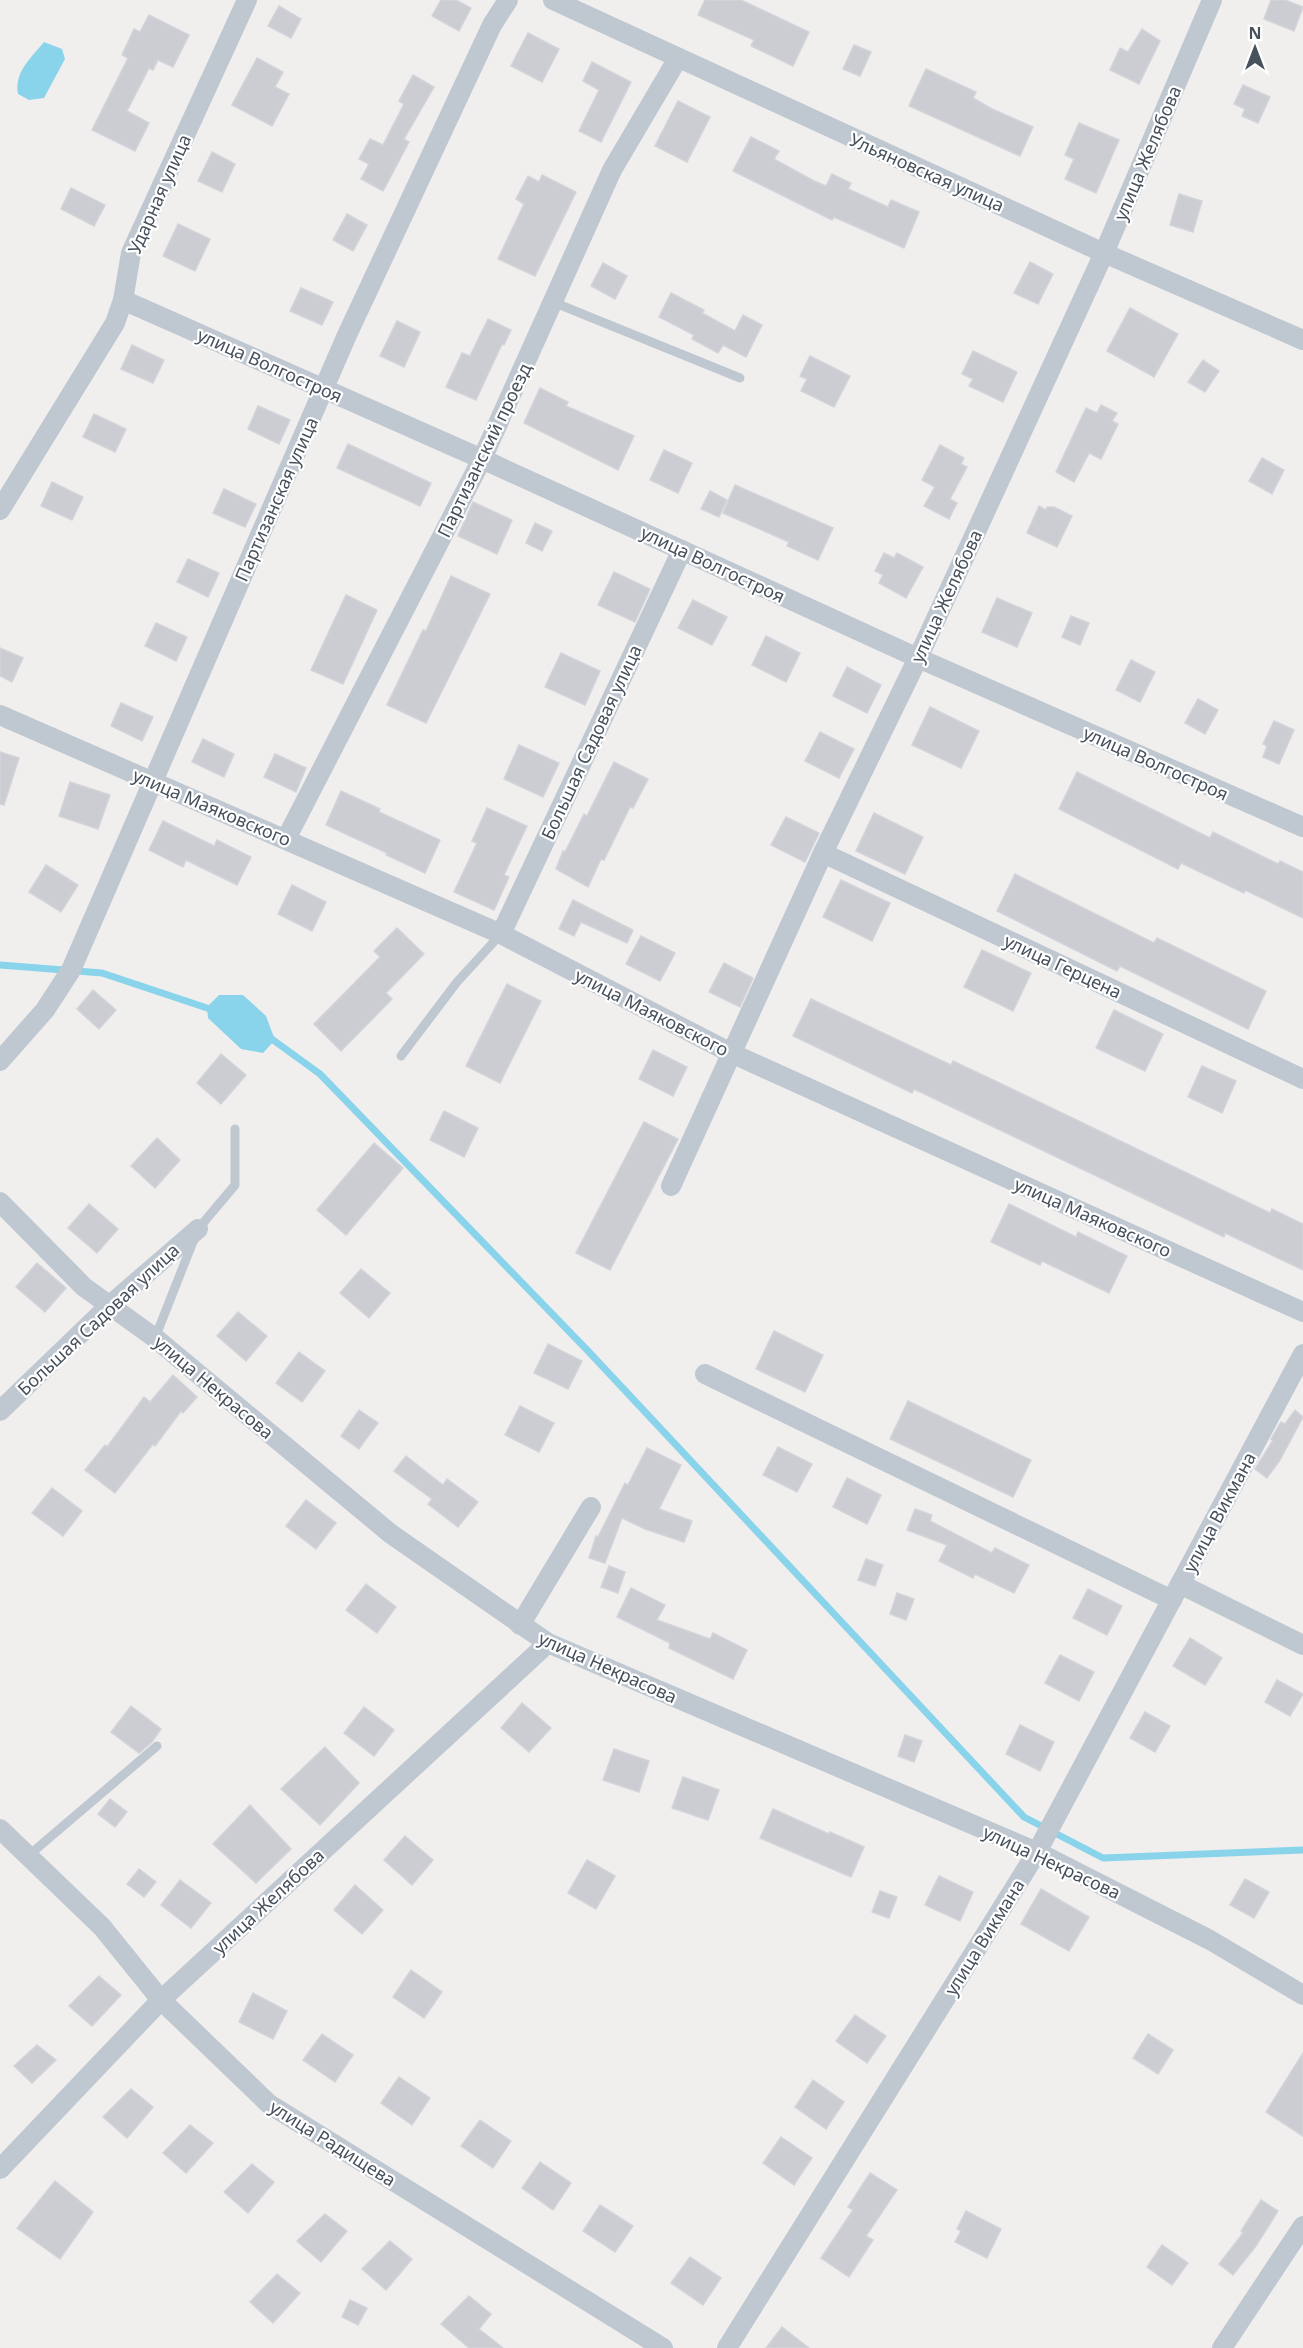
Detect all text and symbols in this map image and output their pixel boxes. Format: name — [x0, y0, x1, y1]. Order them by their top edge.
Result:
north arrow — [1225, 18, 1285, 78]
text: N — [1248, 22, 1262, 44]
street label: улица Желябова — [1108, 82, 1186, 224]
street label: Ульяновская улица — [846, 127, 1008, 217]
street label: Ударная улица — [122, 131, 196, 257]
street label: улица Волгостроя — [194, 322, 346, 408]
street label: Партизанский проезд — [431, 359, 537, 541]
street label: Партизанская улица — [229, 413, 323, 585]
street label: улица Волгостроя — [637, 520, 789, 608]
street label: улица Желябова — [905, 526, 987, 666]
street label: Большая Садовая улица — [535, 641, 647, 843]
street label: улица Волгостроя — [1080, 720, 1232, 806]
street label: улица Маяковского — [129, 763, 295, 851]
street label: улица Герцена — [1000, 928, 1126, 1004]
street label: улица Маяковского — [571, 963, 733, 1061]
street label: улица Маяковского — [1011, 1172, 1175, 1262]
street label: Большая Садовая улица — [12, 1238, 184, 1400]
street label: улица Некрасова — [149, 1330, 279, 1444]
street label: улица Викмана — [1177, 1448, 1261, 1576]
street label: улица Некрасова — [535, 1626, 681, 1708]
street label: улица Некрасова — [979, 1820, 1125, 1904]
street label: улица Желябова — [207, 1843, 329, 1959]
street label: улица Викмана — [939, 1874, 1029, 2000]
street label: улица Радищева — [265, 2095, 401, 2191]

